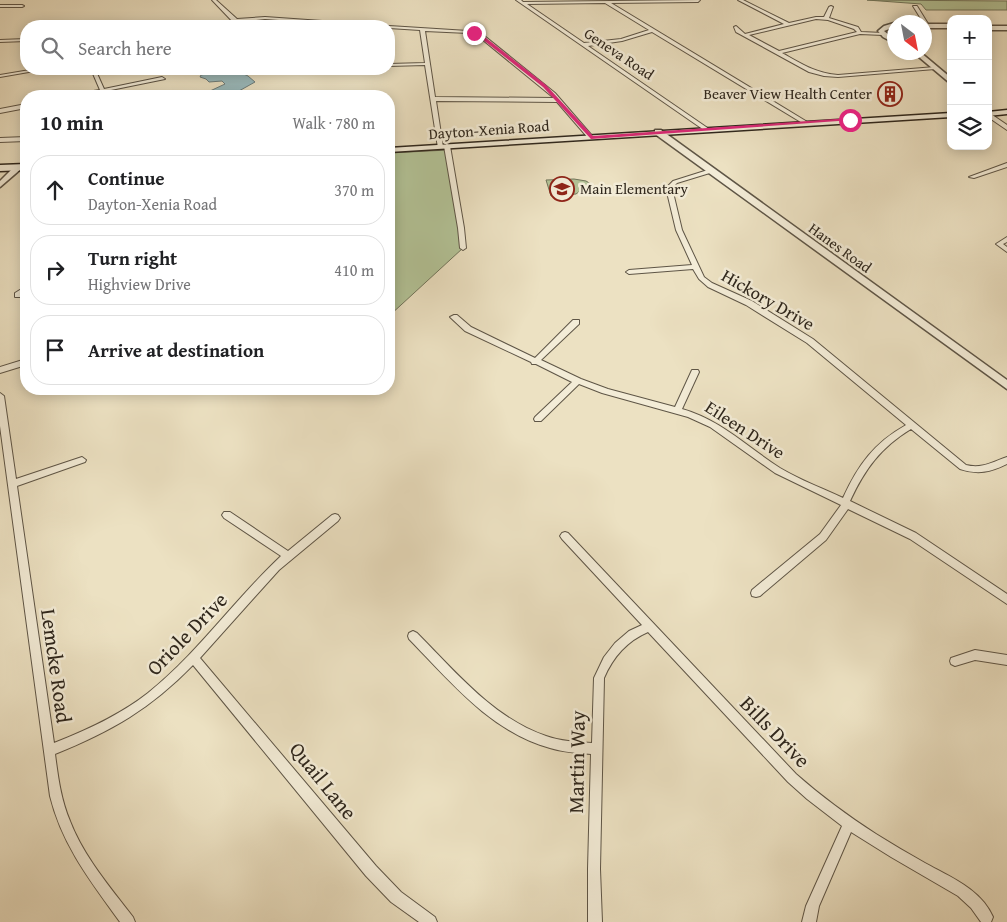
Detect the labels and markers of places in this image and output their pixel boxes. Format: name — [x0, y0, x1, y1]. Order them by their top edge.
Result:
building icon: Beaver View Health Center — [877, 81, 903, 107]
place label: Beaver View Health Center — [703, 83, 872, 104]
school or university icon: Main Elementary — [549, 176, 575, 202]
place label: Main Elementary — [580, 178, 688, 199]

